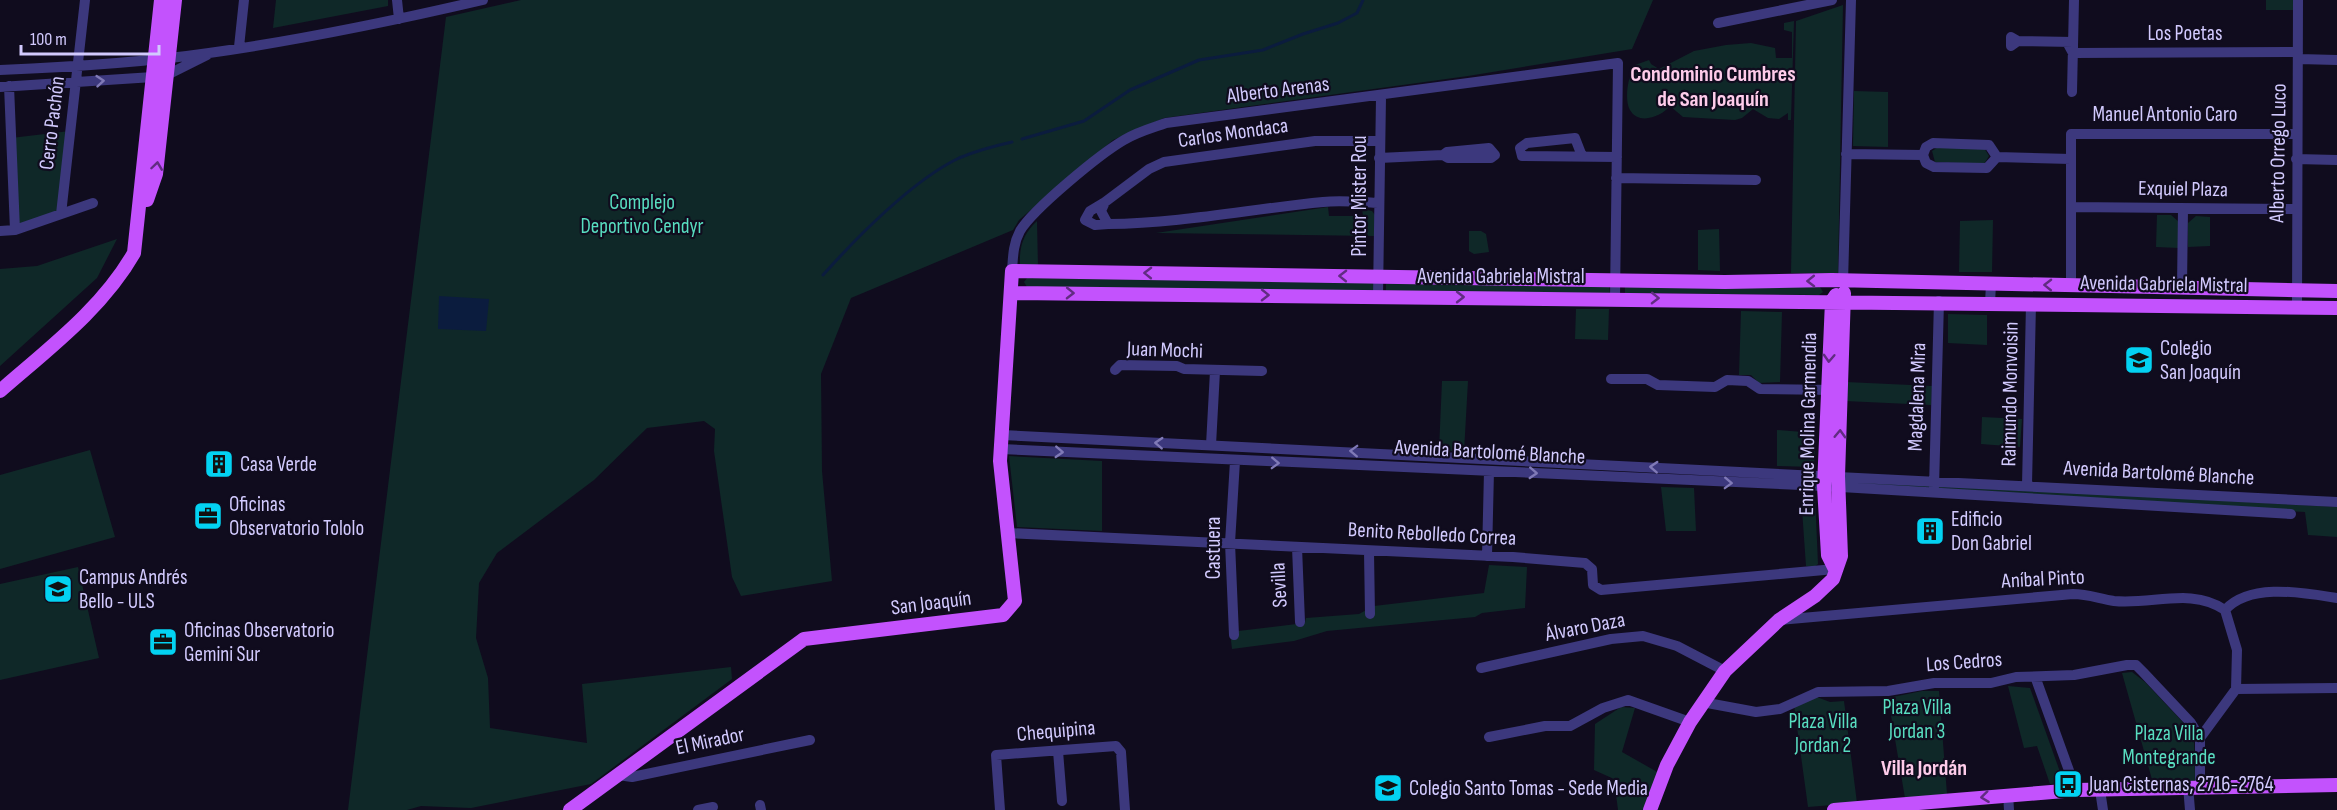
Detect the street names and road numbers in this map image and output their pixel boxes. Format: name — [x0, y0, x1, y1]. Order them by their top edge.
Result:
street label: Los Poetas — [2147, 21, 2223, 46]
street label: Alberto Arenas — [1224, 71, 1331, 109]
street label: Cerro Pachón — [34, 75, 70, 171]
street label: Alberto Orrego Luco — [2264, 83, 2292, 224]
street label: Manuel Antonio Caro — [2093, 102, 2237, 127]
street label: Carlos Mondaca — [1176, 113, 1290, 153]
street label: Pintor Mister Rou — [1347, 135, 1372, 257]
street label: Exquiel Plaza — [2138, 176, 2228, 202]
street label: Avenida Gabriela Mistral — [1416, 264, 1585, 289]
street label: Avenida Gabriela Mistral — [2079, 270, 2248, 298]
street label: Raimundo Monvoisin — [1996, 321, 2024, 467]
street label: Enrique Molina Garmendia — [1794, 332, 1822, 516]
street label: Juan Mochi — [1126, 336, 1203, 364]
street label: Magdalena Mira — [1903, 342, 1931, 452]
street label: Avenida Bartolomé Blanche — [1393, 434, 1586, 469]
street label: Avenida Bartolomé Blanche — [2062, 455, 2255, 490]
street label: Castuera — [1201, 517, 1226, 579]
street label: Benito Rebolledo Correa — [1347, 517, 1517, 551]
street label: Sevilla — [1265, 562, 1293, 608]
street label: Aníbal Pinto — [2000, 564, 2085, 594]
street label: San Joaquín — [889, 586, 973, 620]
street label: Álvaro Daza — [1542, 607, 1627, 647]
street label: Los Cedros — [1925, 647, 2003, 677]
street label: Chequipina — [1016, 715, 1096, 747]
street label: El Mirador — [673, 722, 747, 760]

